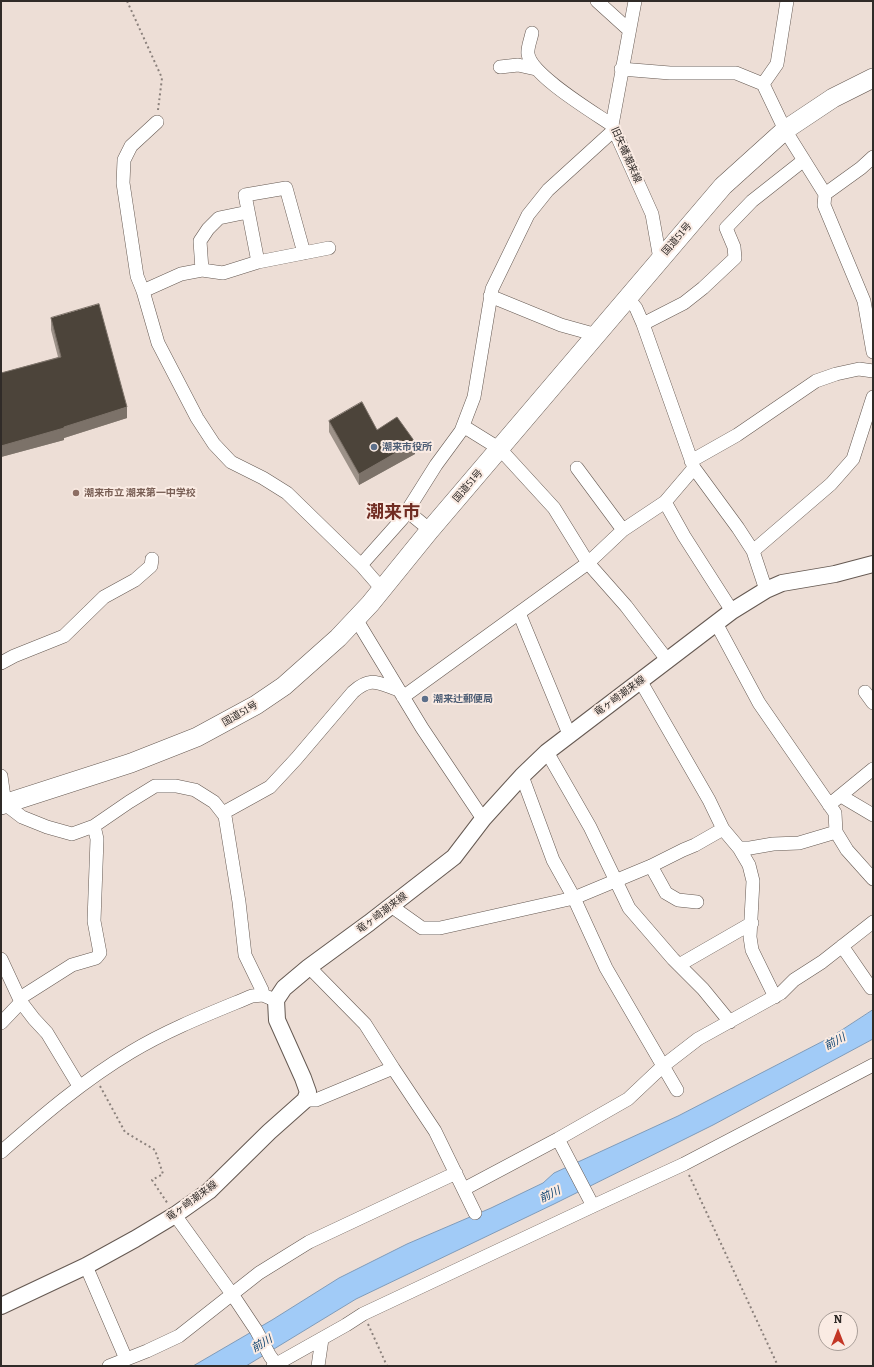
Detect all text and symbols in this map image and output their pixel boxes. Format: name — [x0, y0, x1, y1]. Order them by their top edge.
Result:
street label: 旧矢幡潮来線 — [608, 125, 644, 185]
street label: 国道51号 — [660, 220, 694, 258]
place label: 潮来市役所 — [382, 441, 432, 453]
marker: 潮来市役所 — [369, 442, 379, 452]
street label: 国道51号 — [451, 467, 485, 505]
place label: 潮来市立 潮来第一中学校 — [84, 487, 196, 499]
marker: 潮来市立 潮来第一中学校 — [71, 488, 81, 498]
district label: 潮来市 — [366, 502, 420, 524]
street label: 竜ヶ崎潮来線 — [592, 674, 648, 718]
place label: 潮来辻郵便局 — [433, 693, 493, 705]
marker: 潮来辻郵便局 — [420, 694, 430, 704]
street label: 国道51号 — [220, 699, 260, 729]
street label: 竜ヶ崎潮来線 — [354, 890, 410, 936]
water label: 前川 — [822, 1031, 848, 1053]
street label: 竜ヶ崎潮来線 — [164, 1179, 220, 1223]
water label: 前川 — [537, 1184, 563, 1206]
north arrow — [818, 1311, 858, 1351]
text: N — [834, 1313, 842, 1326]
water label: 前川 — [249, 1333, 275, 1355]

